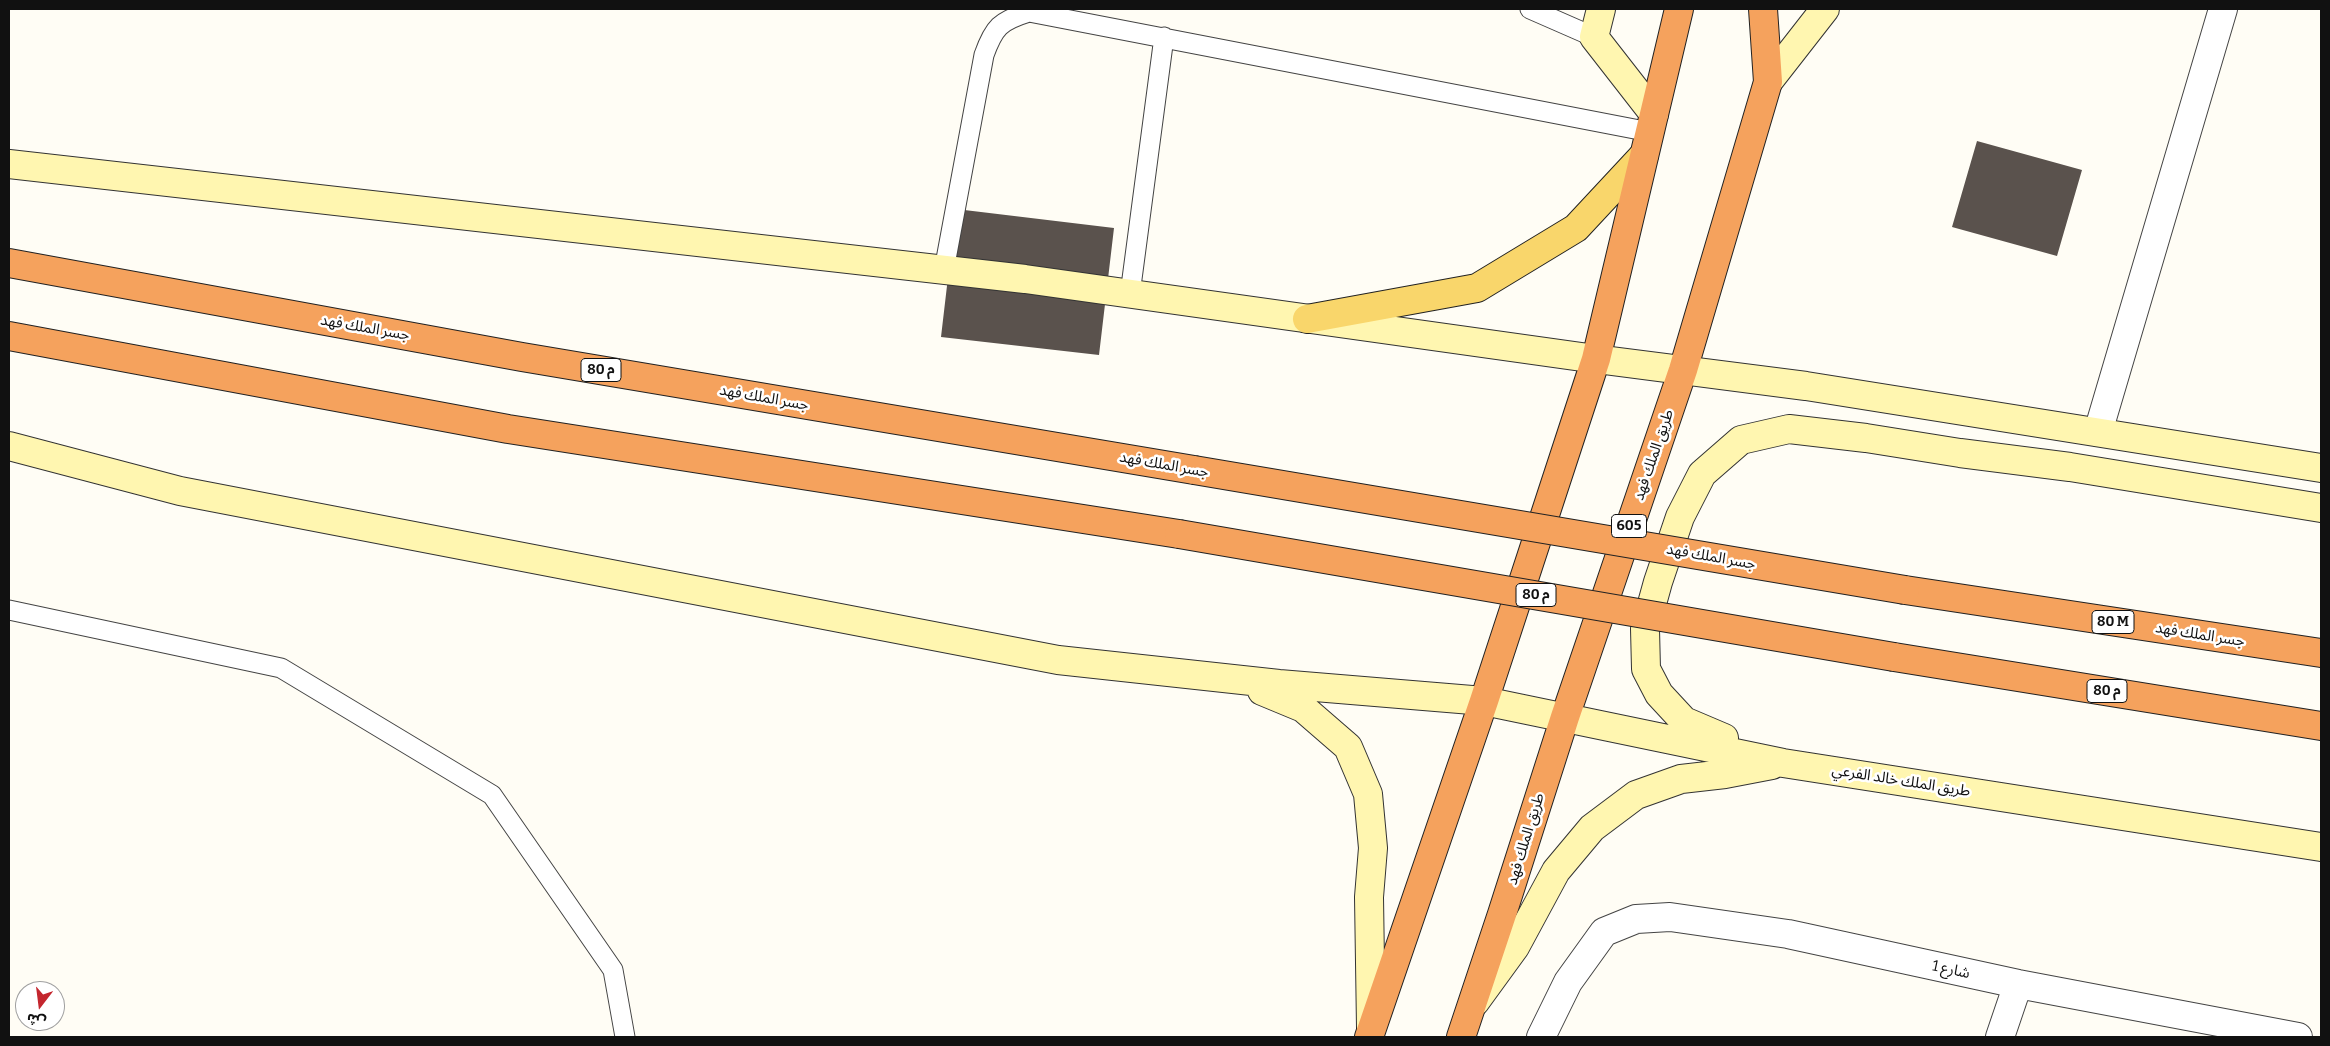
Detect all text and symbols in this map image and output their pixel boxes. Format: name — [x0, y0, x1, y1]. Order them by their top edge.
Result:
street label: جسر الملك فهد — [319, 311, 411, 345]
road number: م 80 — [581, 358, 621, 382]
street label: جسر الملك فهد — [718, 381, 810, 415]
street label: طريق الملك فهد — [1630, 407, 1678, 503]
street label: جسر الملك فهد — [1118, 448, 1210, 482]
road number: 605 — [1612, 514, 1646, 538]
street label: جسر الملك فهد — [1665, 540, 1757, 574]
road number: م 80 — [1516, 584, 1556, 606]
road number: 80 M — [2092, 610, 2134, 634]
street label: جسر الملك فهد — [2154, 619, 2246, 651]
road number: م 80 — [2087, 679, 2127, 702]
street label: طريق الملك خالد الفرعي — [1831, 761, 1971, 801]
street label: طريق الملك فهد — [1504, 791, 1548, 887]
street label: شارع 1 — [1930, 957, 1972, 983]
north arrow — [15, 981, 65, 1031]
text: ش — [25, 1009, 48, 1031]

